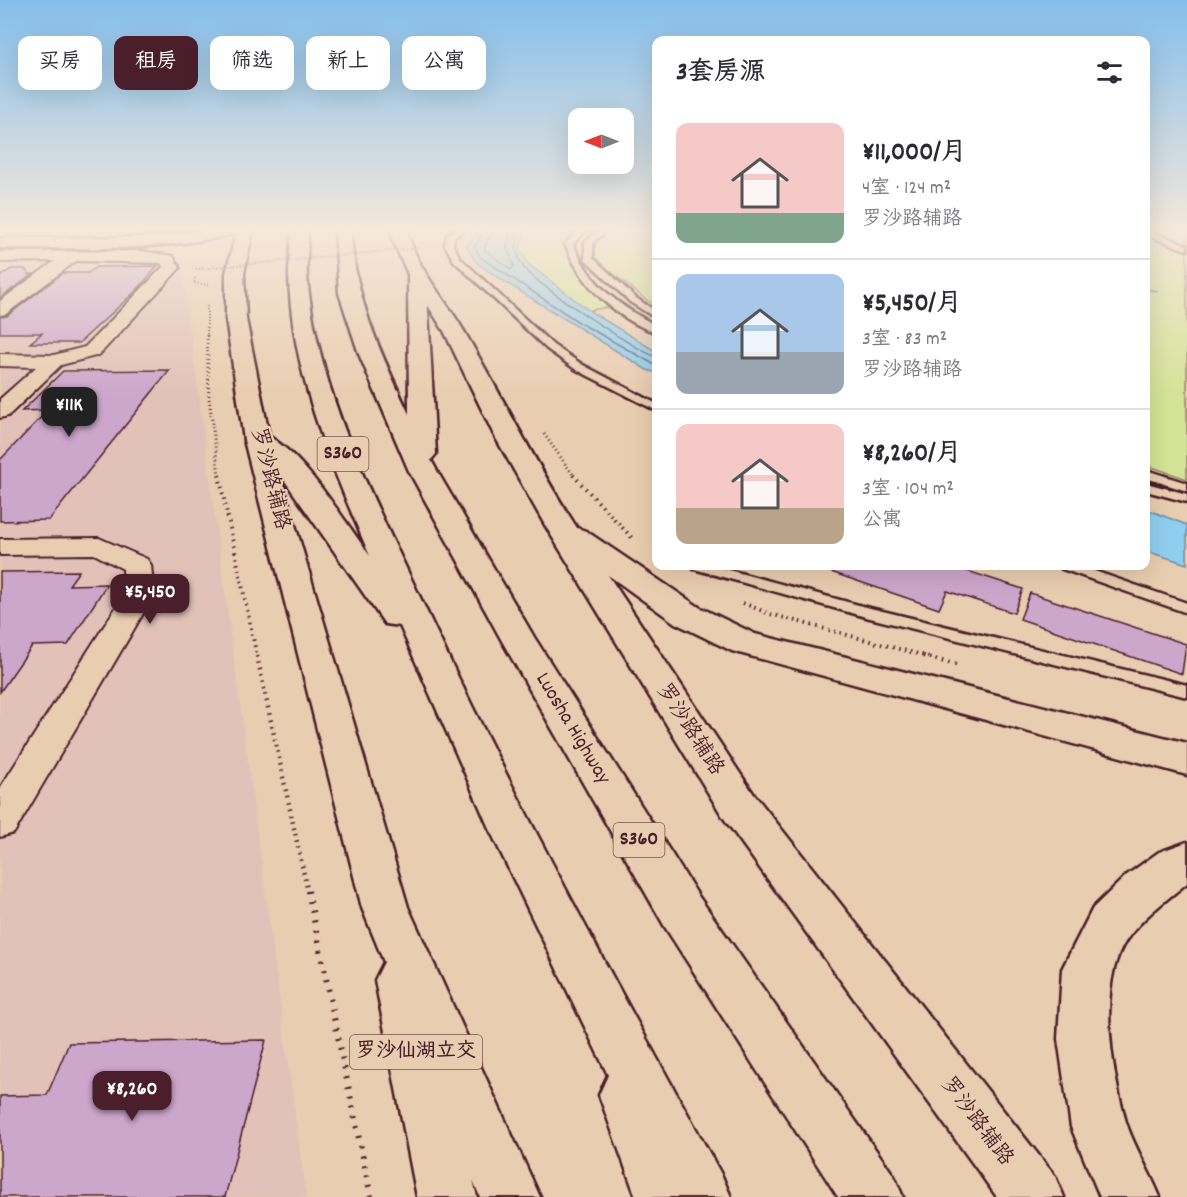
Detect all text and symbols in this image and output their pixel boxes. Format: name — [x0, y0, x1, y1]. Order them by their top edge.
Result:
chip: 买房 — [18, 36, 102, 90]
chip: 租房 — [114, 36, 198, 90]
chip: 筛选 — [210, 36, 294, 90]
chip: 新上 — [306, 36, 390, 90]
chip: 公寓 — [402, 36, 486, 90]
text: 3套房源 — [676, 55, 766, 92]
icon: filters — [1093, 56, 1126, 89]
north arrow — [568, 108, 634, 174]
map controls — [568, 108, 634, 174]
text: ¥11,000/月 — [862, 135, 967, 172]
icon: home — [724, 147, 796, 219]
text: 4室 · 124 m² — [862, 175, 951, 203]
text: 罗沙路辅路 — [862, 206, 962, 234]
text: ¥5,450/月 — [862, 286, 962, 323]
icon: home — [724, 298, 796, 370]
text: 3室 · 83 m² — [862, 326, 947, 354]
text: 罗沙路辅路 — [862, 357, 962, 385]
pin: ¥11K — [33, 387, 105, 438]
text: ¥11K — [55, 392, 83, 420]
street label: 罗沙路辅路 — [242, 424, 296, 534]
text: ¥8,260/月 — [862, 436, 962, 473]
road number: S360 — [318, 437, 368, 471]
icon: home — [724, 448, 796, 520]
text: 3室 · 104 m² — [862, 476, 954, 504]
text: 公寓 — [862, 507, 902, 535]
pin: ¥5,450 — [101, 574, 199, 625]
text: ¥5,450 — [124, 579, 176, 607]
street label: Luosha Highway — [527, 668, 617, 791]
street label: 罗沙路辅路 — [648, 678, 730, 782]
road number: S360 — [614, 823, 664, 857]
road number: 罗沙仙湖立交 — [350, 1035, 482, 1069]
pin: ¥8,260 — [83, 1071, 181, 1122]
street label: 罗沙路辅路 — [932, 1071, 1020, 1173]
text: ¥8,260 — [107, 1076, 157, 1104]

